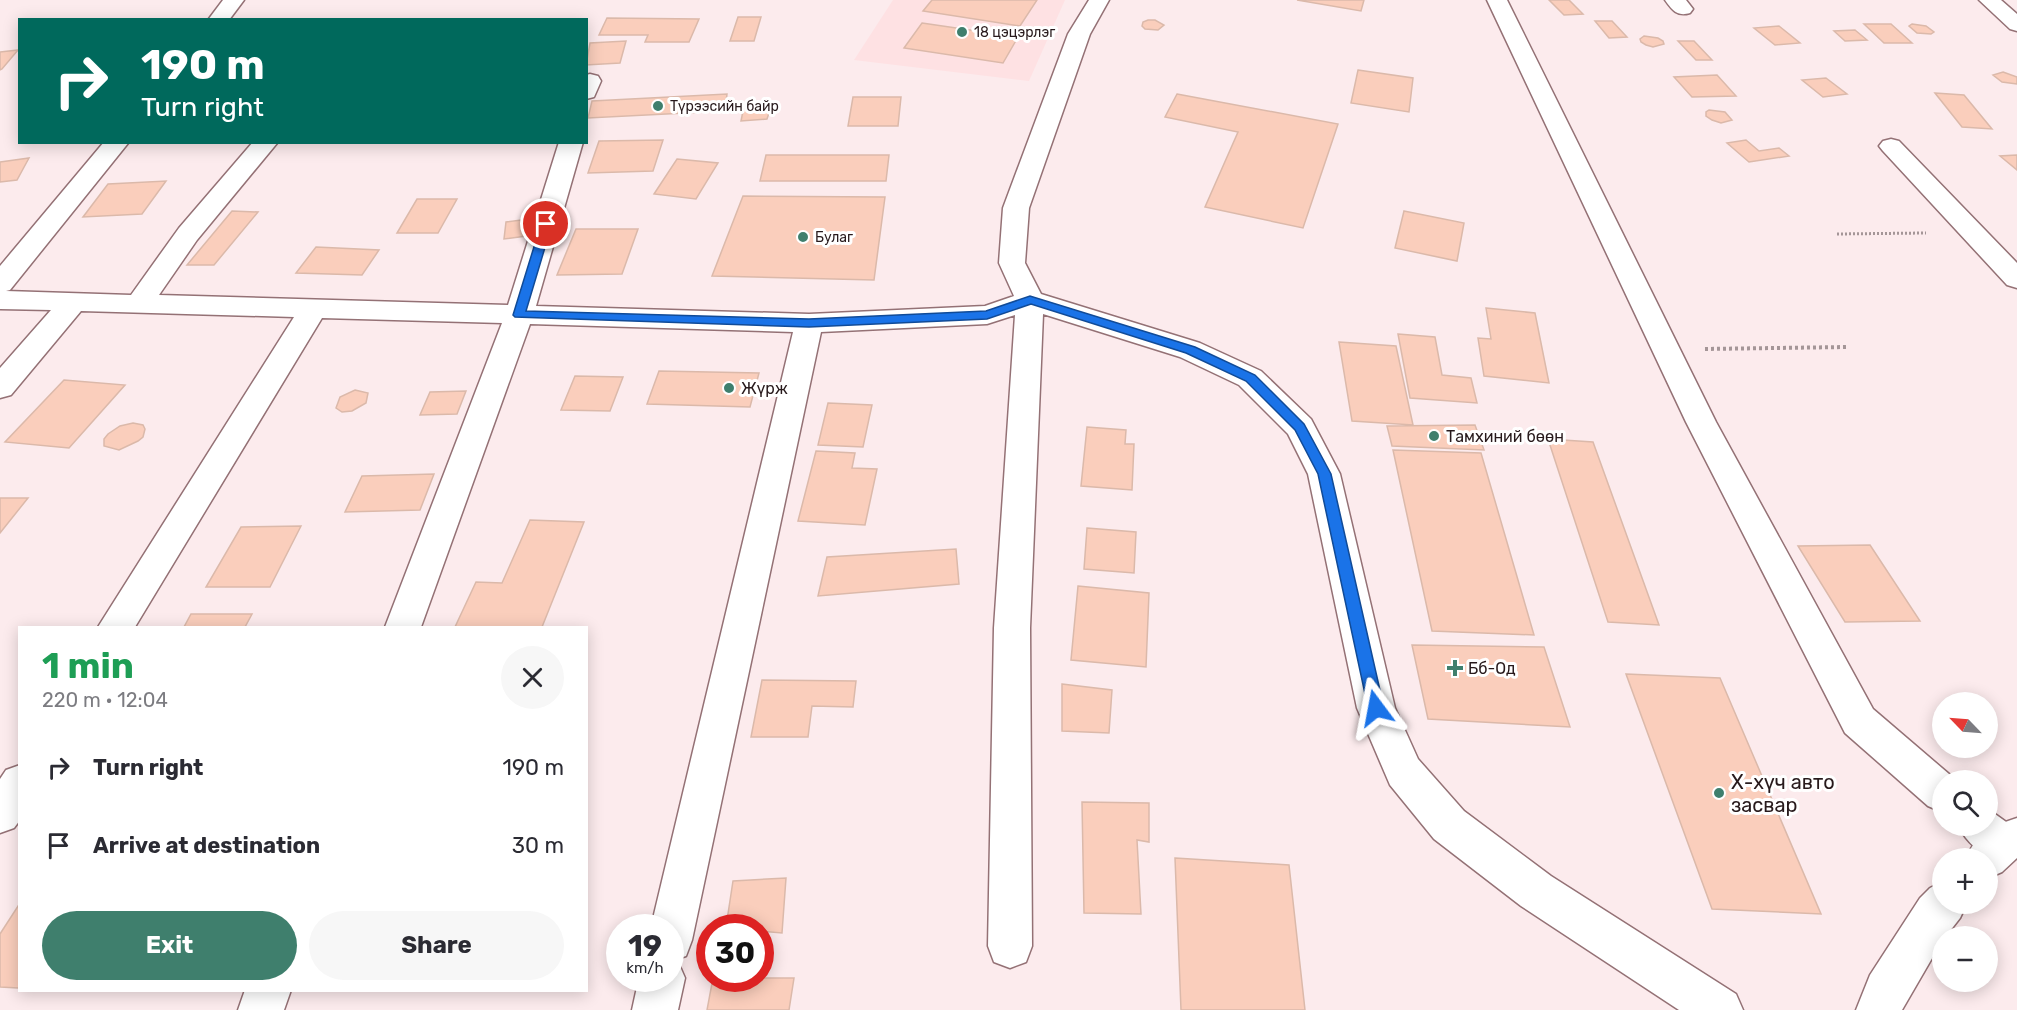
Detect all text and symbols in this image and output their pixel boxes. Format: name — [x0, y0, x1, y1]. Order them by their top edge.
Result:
place label: 18 цэцэрлэг — [974, 24, 1055, 41]
marker: 18 цэцэрлэг — [955, 25, 969, 39]
text: 190 m — [141, 40, 265, 90]
icon: right — [42, 42, 120, 120]
text: Turn right — [141, 91, 264, 123]
place label: Түрээсийн байр — [670, 98, 779, 115]
marker: Түрээсийн байр — [651, 99, 665, 113]
pin — [520, 198, 571, 249]
icon: arrive — [529, 207, 562, 240]
place label: Булаг — [815, 229, 853, 246]
marker: Булаг — [796, 230, 810, 244]
place label: Жүрж — [741, 379, 788, 398]
marker: Жүрж — [722, 381, 736, 395]
place label: Тамхиний бөөн — [1446, 427, 1564, 446]
marker: Тамхиний бөөн — [1427, 429, 1441, 443]
text: 1 min — [42, 644, 134, 687]
button: close — [501, 646, 564, 709]
marker: Бб-Од — [1446, 659, 1464, 677]
place label: Бб-Од — [1468, 659, 1516, 678]
position arrow — [1344, 676, 1408, 740]
text: 220 m · 12:04 — [42, 688, 168, 712]
north arrow — [1932, 692, 1998, 758]
map controls — [1932, 692, 1998, 992]
icon: right — [42, 751, 75, 784]
text: Turn right — [93, 754, 203, 781]
text: 190 m — [503, 754, 564, 781]
place label: Х-хүч авто засвар — [1731, 770, 1835, 817]
button: search — [1932, 770, 1998, 836]
marker: Х-хүч авто засвар — [1712, 786, 1726, 800]
icon: arrive — [42, 829, 75, 862]
text: Arrive at destination — [93, 832, 320, 859]
text: 30 m — [512, 832, 564, 859]
button: + — [1932, 848, 1998, 914]
button: Exit — [42, 911, 297, 980]
button: Share — [309, 911, 564, 980]
speed limit sign: 30 — [696, 914, 774, 992]
button: − — [1932, 926, 1998, 992]
text: 19 — [628, 928, 662, 964]
text: km/h — [626, 959, 664, 977]

